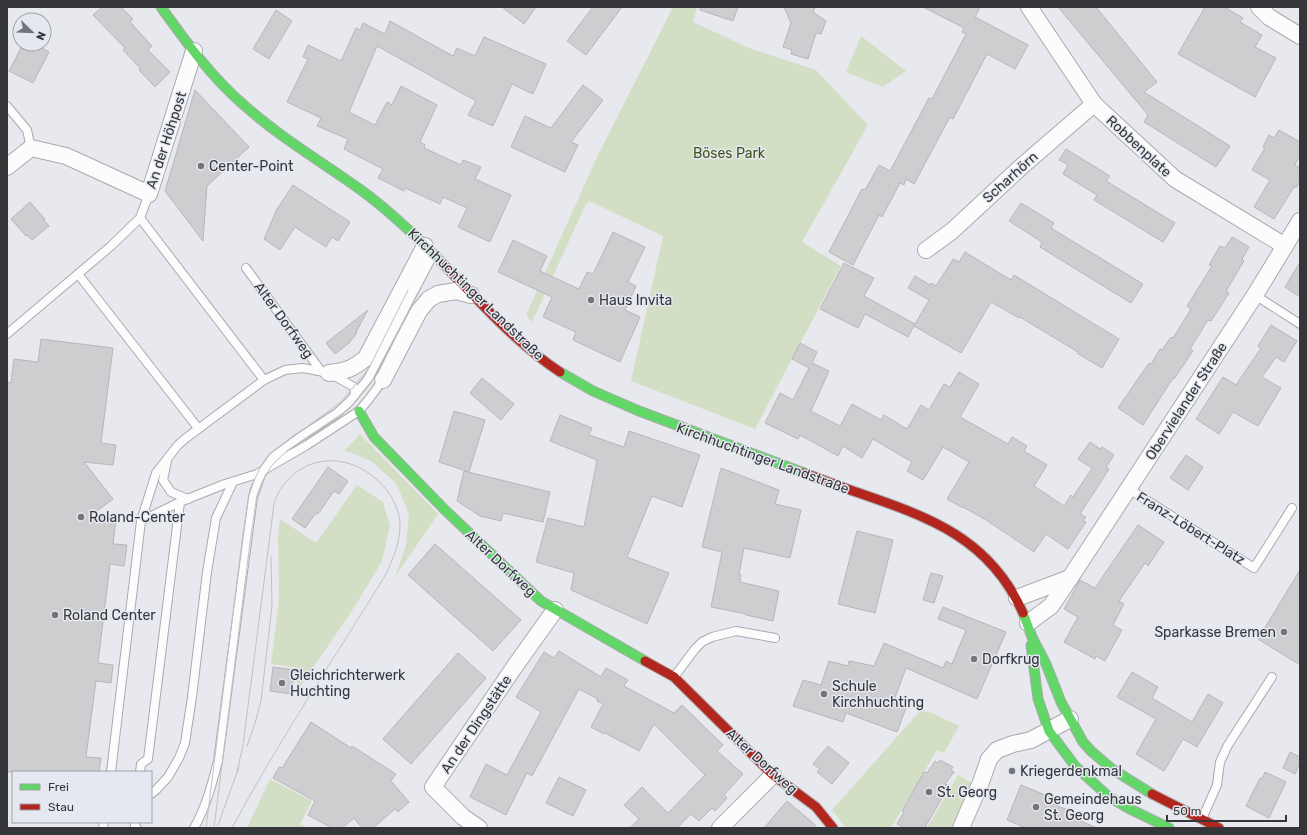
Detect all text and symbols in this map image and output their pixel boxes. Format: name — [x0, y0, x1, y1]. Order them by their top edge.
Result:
north arrow — [12, 12, 52, 52]
text: N — [33, 30, 48, 42]
street label: An der Höhpost — [143, 89, 190, 191]
street label: Robbenplate — [1103, 112, 1175, 181]
park label: Böses Park — [693, 145, 766, 162]
street label: Scharhörn — [979, 148, 1041, 207]
place label: Center-Point — [209, 158, 294, 175]
marker: Center-Point — [196, 161, 206, 171]
street label: Kirchhuchtinger Landstraße — [404, 225, 547, 364]
street label: Alter Dorfweg — [250, 279, 317, 362]
place label: Haus Invita — [599, 292, 672, 309]
marker: Haus Invita — [586, 295, 596, 305]
street label: Obervielander Straße — [1142, 339, 1231, 464]
street label: Kirchhuchtinger Landstraße — [674, 419, 852, 498]
street label: Franz-Löbert-Platz — [1133, 488, 1248, 569]
place label: Roland-Center — [89, 509, 186, 526]
marker: Roland-Center — [76, 512, 86, 522]
street label: Alter Dorfweg — [462, 526, 539, 600]
place label: Roland Center — [63, 607, 156, 624]
marker: Roland Center — [50, 610, 60, 620]
place label: Sparkasse Bremen — [1154, 624, 1276, 641]
marker: Sparkasse Bremen — [1279, 627, 1289, 637]
place label: Dorfkrug — [982, 651, 1040, 668]
marker: Dorfkrug — [969, 654, 979, 664]
place label: Gleichrichterwerk Huchting — [290, 667, 406, 700]
street label: An der Dingstätte — [437, 672, 516, 777]
marker: Gleichrichterwerk Huchting — [277, 678, 287, 688]
place label: Schule Kirchhuchting — [832, 678, 924, 711]
marker: Schule Kirchhuchting — [819, 689, 829, 699]
street label: Alter Dorfweg — [722, 725, 801, 798]
place label: Kriegerdenkmal — [1020, 763, 1122, 780]
marker: Kriegerdenkmal — [1007, 766, 1017, 776]
legend — [12, 771, 152, 823]
text: Frei — [48, 780, 69, 794]
place label: St. Georg — [937, 784, 997, 801]
marker: St. Georg — [924, 787, 934, 797]
place label: Gemeindehaus St. Georg — [1044, 791, 1142, 824]
scale bar — [1167, 797, 1286, 823]
text: Stau — [48, 800, 74, 814]
marker: Gemeindehaus St. Georg — [1031, 802, 1041, 812]
text: 50 m — [1173, 804, 1201, 818]

